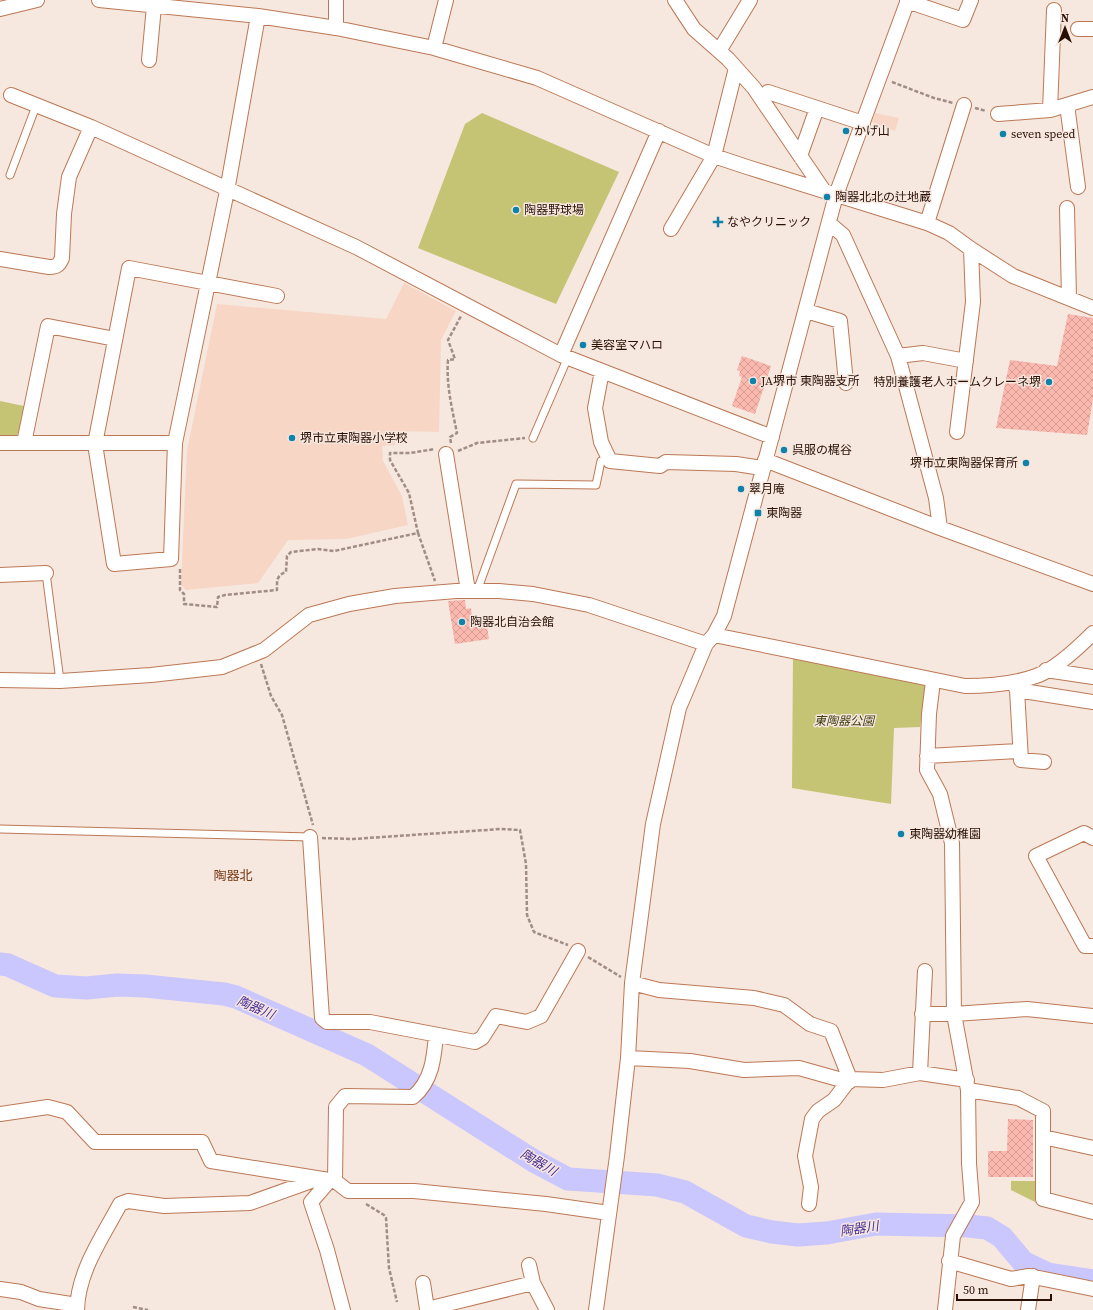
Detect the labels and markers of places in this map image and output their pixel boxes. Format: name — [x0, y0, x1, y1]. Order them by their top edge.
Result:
place label: かげ山 — [854, 123, 890, 139]
marker: かげ山 — [841, 126, 851, 136]
place label: seven speed — [1011, 126, 1076, 142]
marker: seven speed — [998, 129, 1008, 139]
place label: 陶器北北の辻地蔵 — [835, 189, 931, 205]
marker: 陶器北北の辻地蔵 — [822, 192, 832, 202]
place label: 陶器野球場 — [524, 202, 584, 218]
marker: 陶器野球場 — [511, 205, 521, 215]
place label: なやクリニック — [727, 214, 811, 230]
marker: なやクリニック — [712, 216, 724, 228]
place label: 美容室マハロ — [591, 337, 663, 353]
marker: 美容室マハロ — [578, 340, 588, 350]
place label: JA堺市 東陶器支所 — [760, 373, 860, 389]
place label: 特別養護老人ホームクレーネ堺 — [873, 374, 1041, 390]
marker: JA堺市 東陶器支所 — [748, 376, 758, 386]
marker: 特別養護老人ホームクレーネ堺 — [1044, 377, 1054, 387]
place label: 堺市立東陶器小学校 — [300, 430, 408, 446]
marker: 堺市立東陶器小学校 — [287, 433, 297, 443]
place label: 呉服の梶谷 — [792, 442, 852, 458]
marker: 呉服の梶谷 — [779, 445, 789, 455]
place label: 堺市立東陶器保育所 — [910, 455, 1018, 471]
marker: 堺市立東陶器保育所 — [1021, 458, 1031, 468]
place label: 翠月庵 — [749, 481, 785, 497]
marker: 翠月庵 — [736, 484, 746, 494]
place label: 東陶器 — [766, 505, 802, 521]
marker: 東陶器 — [753, 508, 763, 518]
place label: 陶器北自治会館 — [470, 614, 554, 630]
marker: 陶器北自治会館 — [457, 617, 467, 627]
place label: 東陶器幼稚園 — [909, 826, 981, 842]
marker: 東陶器幼稚園 — [896, 829, 906, 839]

